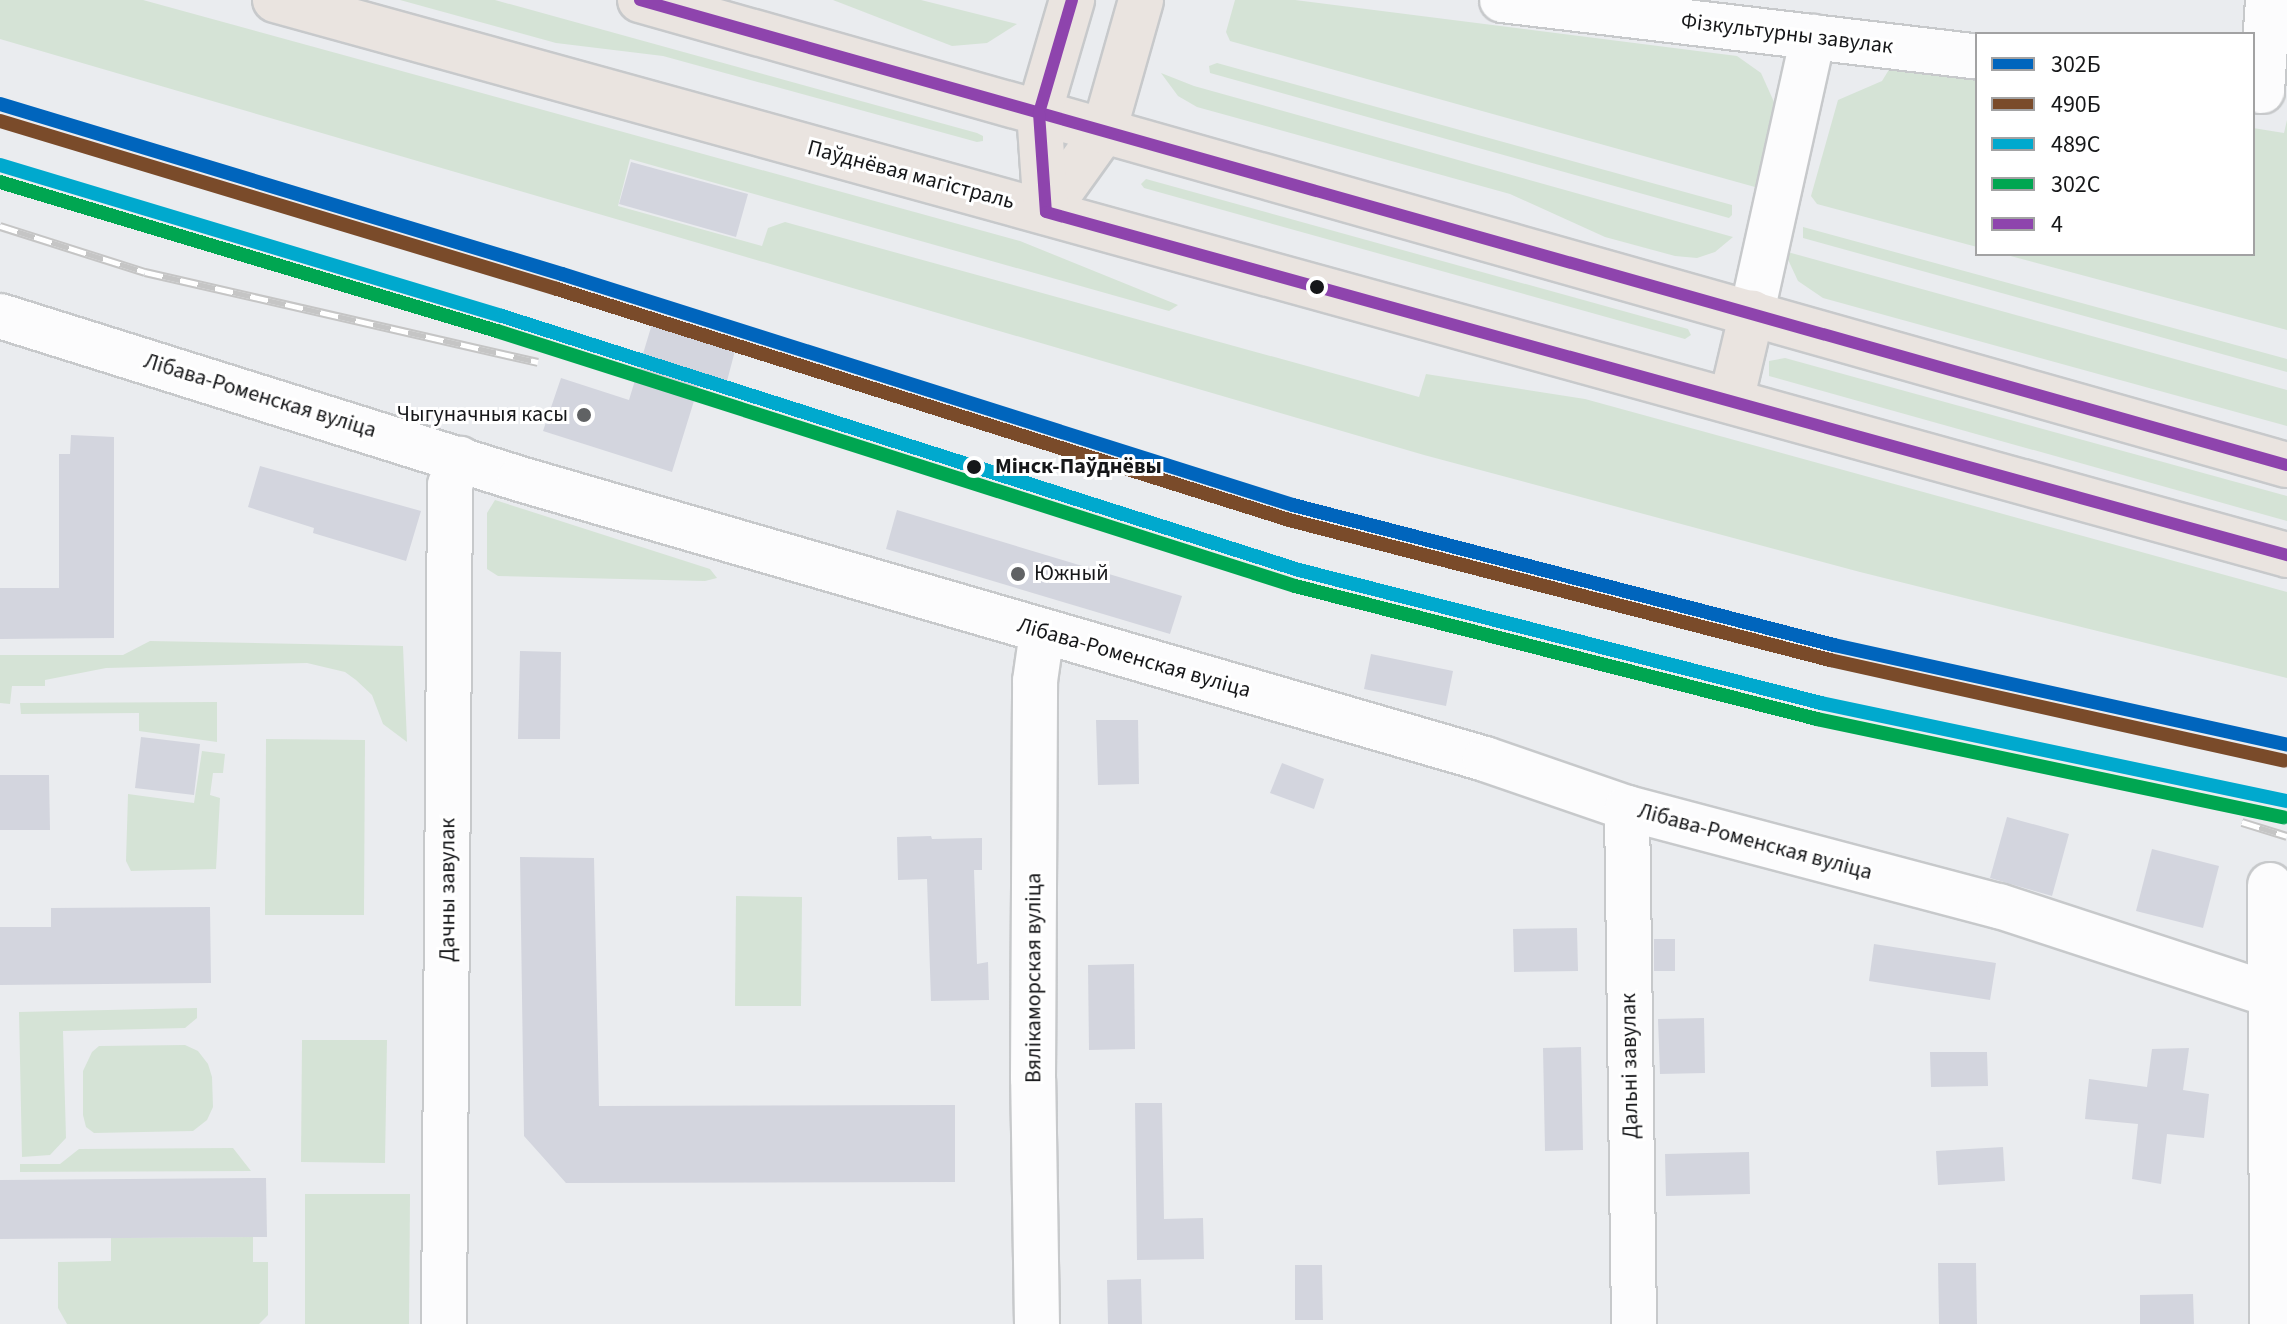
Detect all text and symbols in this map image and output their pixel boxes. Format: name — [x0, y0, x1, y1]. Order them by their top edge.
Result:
street label: Фізкультурны завулак — [1680, 8, 1894, 60]
legend — [1975, 32, 2255, 256]
text: 302Б — [2051, 47, 2101, 82]
text: 490Б — [2051, 87, 2101, 122]
text: 489С — [2051, 127, 2101, 162]
street label: Паўднёвая магістраль — [805, 135, 1017, 215]
text: 302С — [2051, 167, 2101, 202]
text: 4 — [2051, 207, 2063, 242]
unlabelled marker — [1309, 279, 1325, 295]
street label: Лібава-Роменская вуліца — [141, 348, 379, 444]
place label: Чыгуначныя касы — [397, 402, 568, 428]
marker: Чыгуначныя касы — [575, 406, 593, 424]
marker: Мінск-Паўднёвы — [960, 453, 988, 481]
place label: Мінск-Паўднёвы — [995, 454, 1162, 480]
place label: Южный — [1034, 561, 1109, 587]
marker: Южный — [1009, 565, 1027, 583]
street label: Лібава-Роменская вуліца — [1014, 612, 1254, 704]
street label: Лібава-Роменская вуліца — [1635, 798, 1875, 886]
street label: Дачны завулак — [435, 818, 461, 962]
street label: Вялікаморская вуліца — [1021, 873, 1047, 1083]
street label: Дальні завулак — [1616, 993, 1644, 1139]

